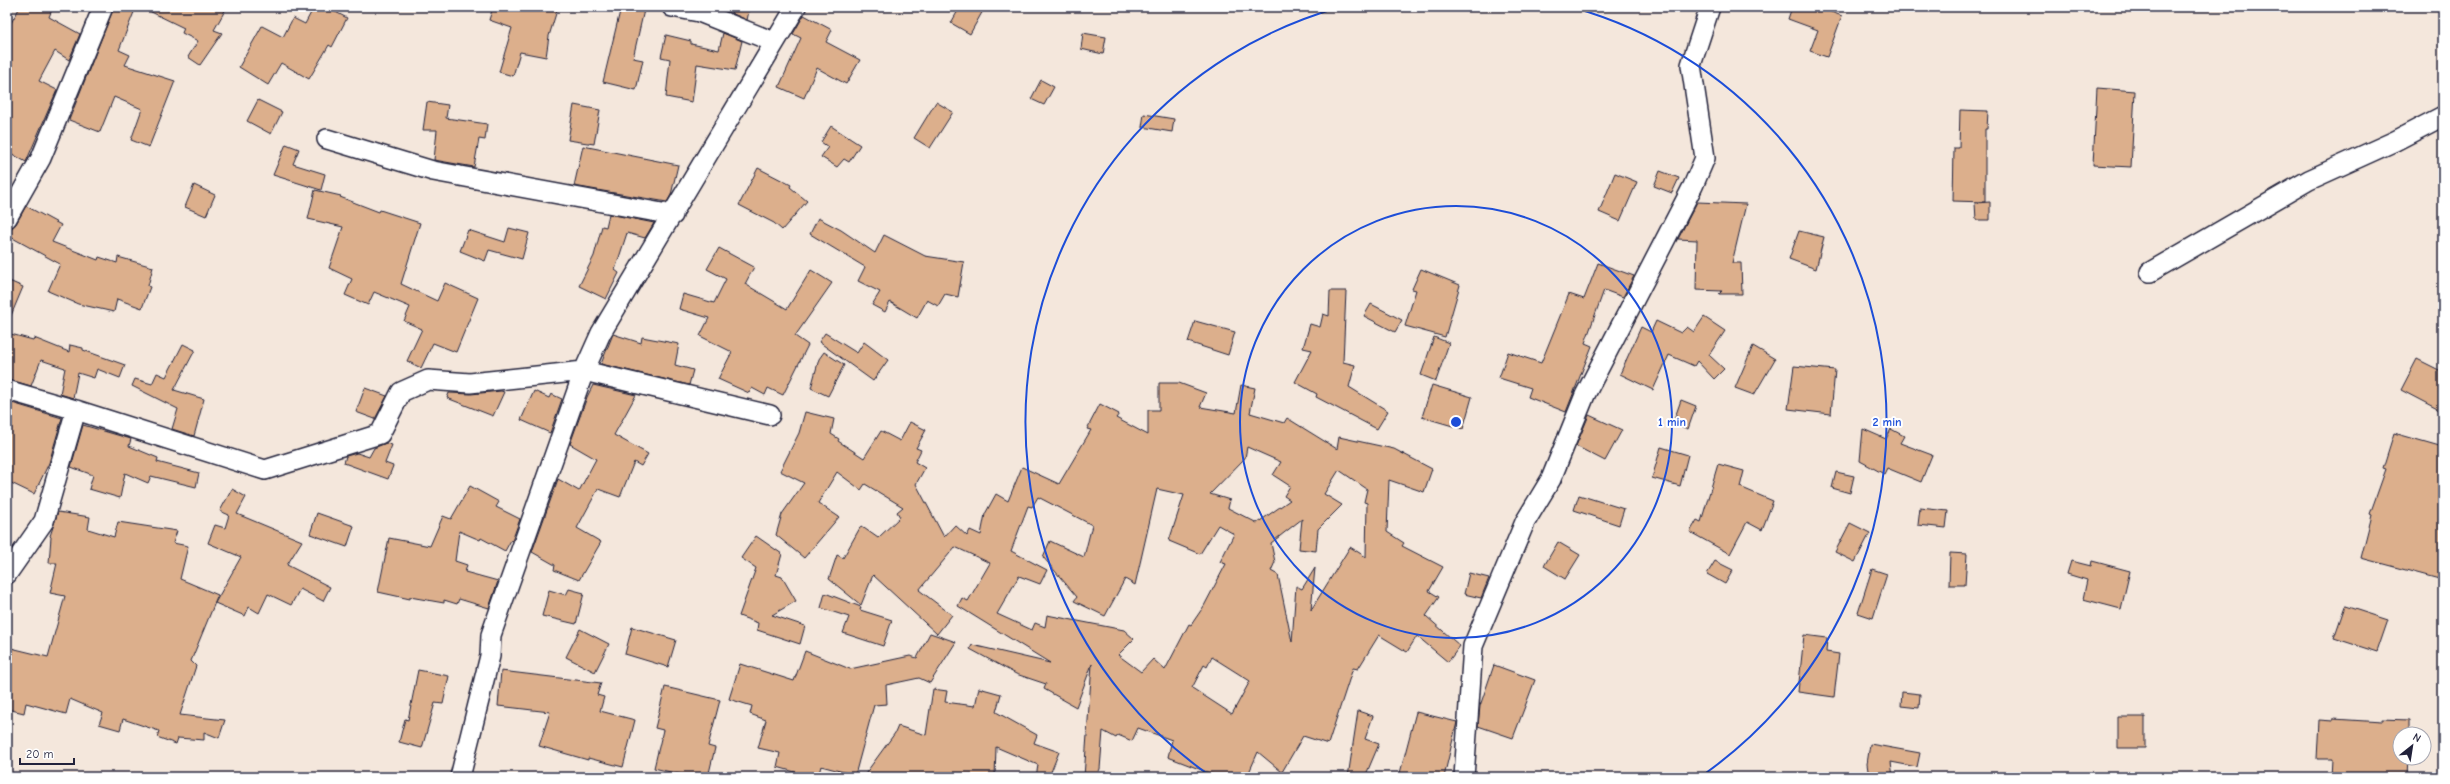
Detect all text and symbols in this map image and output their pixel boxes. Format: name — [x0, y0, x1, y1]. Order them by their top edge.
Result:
centre of rings — [1449, 415, 1463, 429]
text: 1 min — [1658, 415, 1686, 429]
text: 2 min — [1872, 415, 1902, 429]
north arrow — [2392, 726, 2432, 766]
text: N — [2410, 730, 2423, 745]
scale bar — [20, 740, 74, 766]
text: 20 m — [26, 747, 54, 761]

